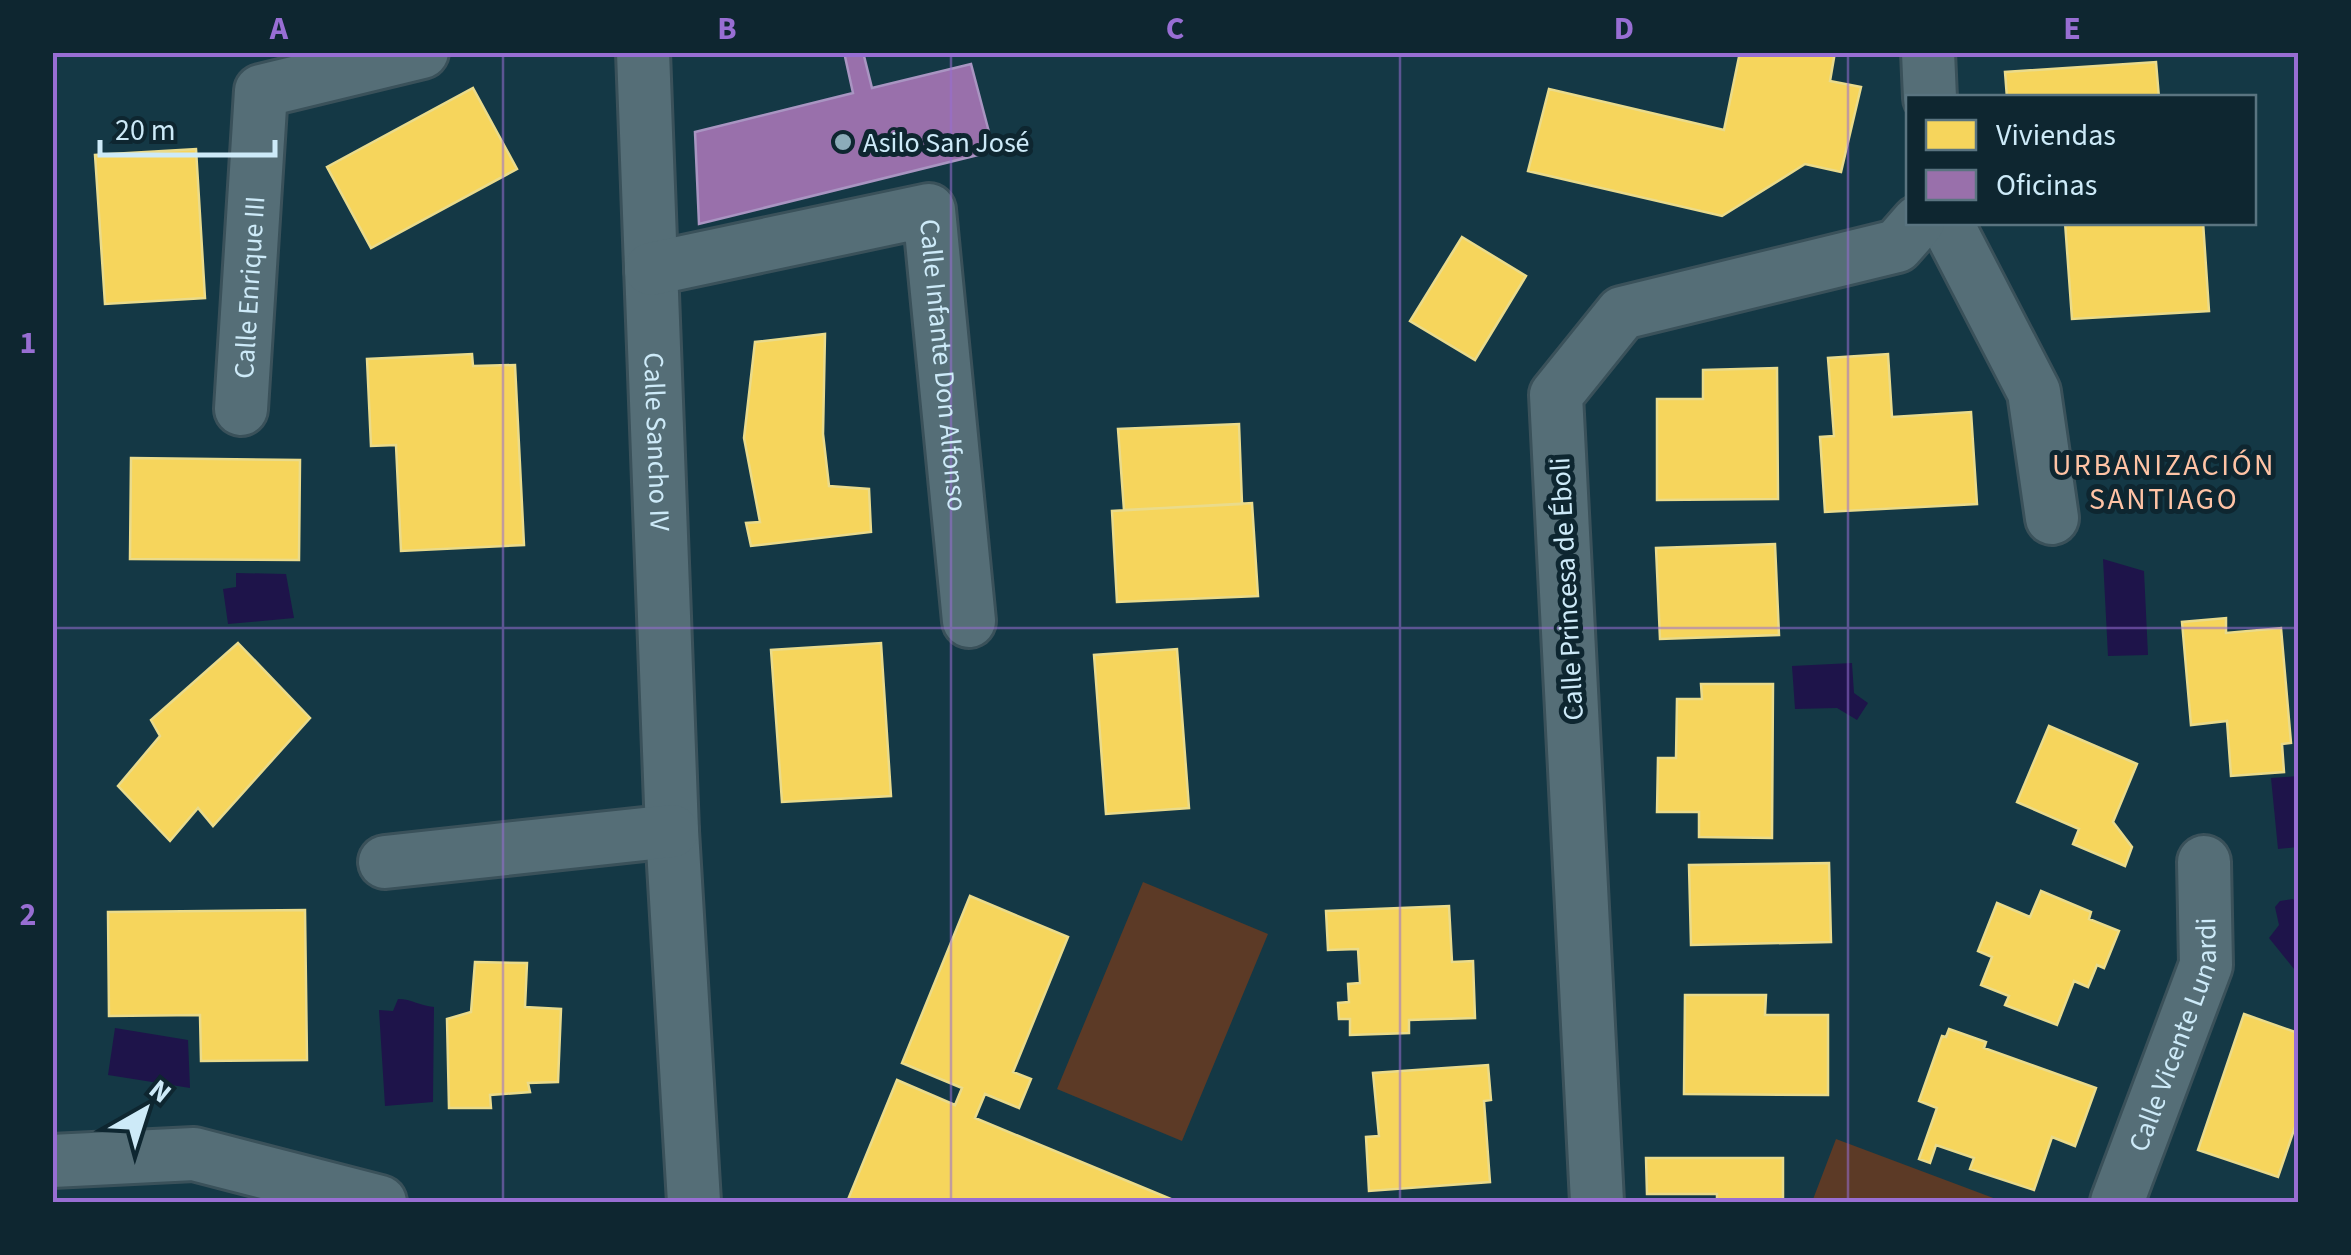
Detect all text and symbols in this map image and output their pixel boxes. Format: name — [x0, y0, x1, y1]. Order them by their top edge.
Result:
text: A — [269, 6, 289, 52]
text: B — [717, 6, 737, 52]
text: C — [1166, 6, 1184, 52]
text: D — [1614, 6, 1634, 52]
text: E — [2063, 6, 2081, 52]
scale bar — [100, 95, 275, 157]
legend — [1906, 95, 2256, 225]
text: 20 m — [115, 109, 176, 152]
text: Viviendas — [1996, 114, 2116, 157]
place label: Asilo San José — [863, 123, 1030, 163]
marker: Asilo San José — [832, 131, 854, 153]
text: Oficinas — [1996, 164, 2097, 207]
street label: Calle Enrique III — [224, 195, 275, 380]
street label: Calle Infante Don Alfonso — [909, 217, 977, 513]
text: 1 — [20, 320, 36, 366]
street label: Calle Sancho IV — [633, 352, 680, 532]
district label: URBANIZACIÓN SANTIAGO — [2052, 444, 2276, 521]
street label: Calle Princesa de Éboli — [1540, 456, 1594, 722]
text: 2 — [20, 892, 36, 938]
street label: Calle Vicente Lunardi — [2119, 917, 2227, 1157]
north arrow — [95, 1060, 195, 1160]
text: N — [140, 1070, 180, 1113]

